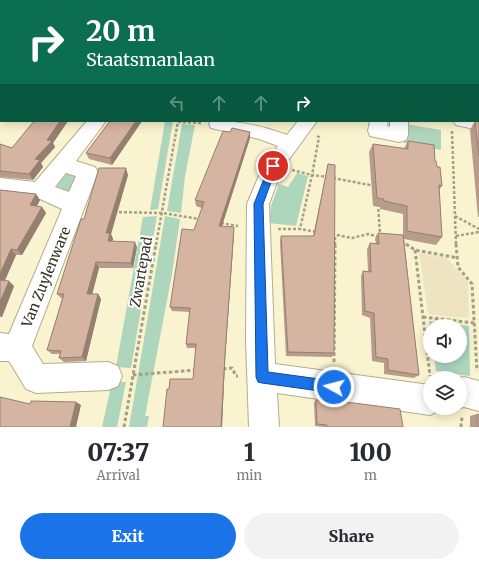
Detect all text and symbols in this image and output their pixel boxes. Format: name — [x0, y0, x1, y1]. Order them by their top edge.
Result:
text: 20 m — [86, 13, 155, 49]
icon: right — [20, 16, 72, 68]
text: Staatsmanlaan — [86, 48, 215, 71]
icon: left — [166, 92, 188, 114]
icon: ahead — [208, 92, 230, 114]
icon: ahead — [250, 92, 272, 114]
icon: right — [292, 92, 314, 114]
pin — [256, 149, 290, 183]
icon: arrive — [262, 155, 284, 177]
street label: Van Zuylenware — [17, 224, 74, 331]
street label: Zwartepad — [126, 235, 156, 309]
map controls — [423, 319, 467, 415]
button: sound — [423, 319, 467, 363]
position arrow — [313, 366, 355, 408]
button: layers — [423, 371, 467, 415]
text: 07:37 — [87, 437, 149, 468]
text: 1 — [244, 437, 255, 468]
text: 100 — [349, 437, 392, 468]
text: Arrival — [97, 467, 140, 484]
text: min — [236, 467, 262, 484]
text: m — [364, 467, 377, 484]
button: Exit — [20, 513, 236, 559]
button: Share — [244, 513, 459, 559]

